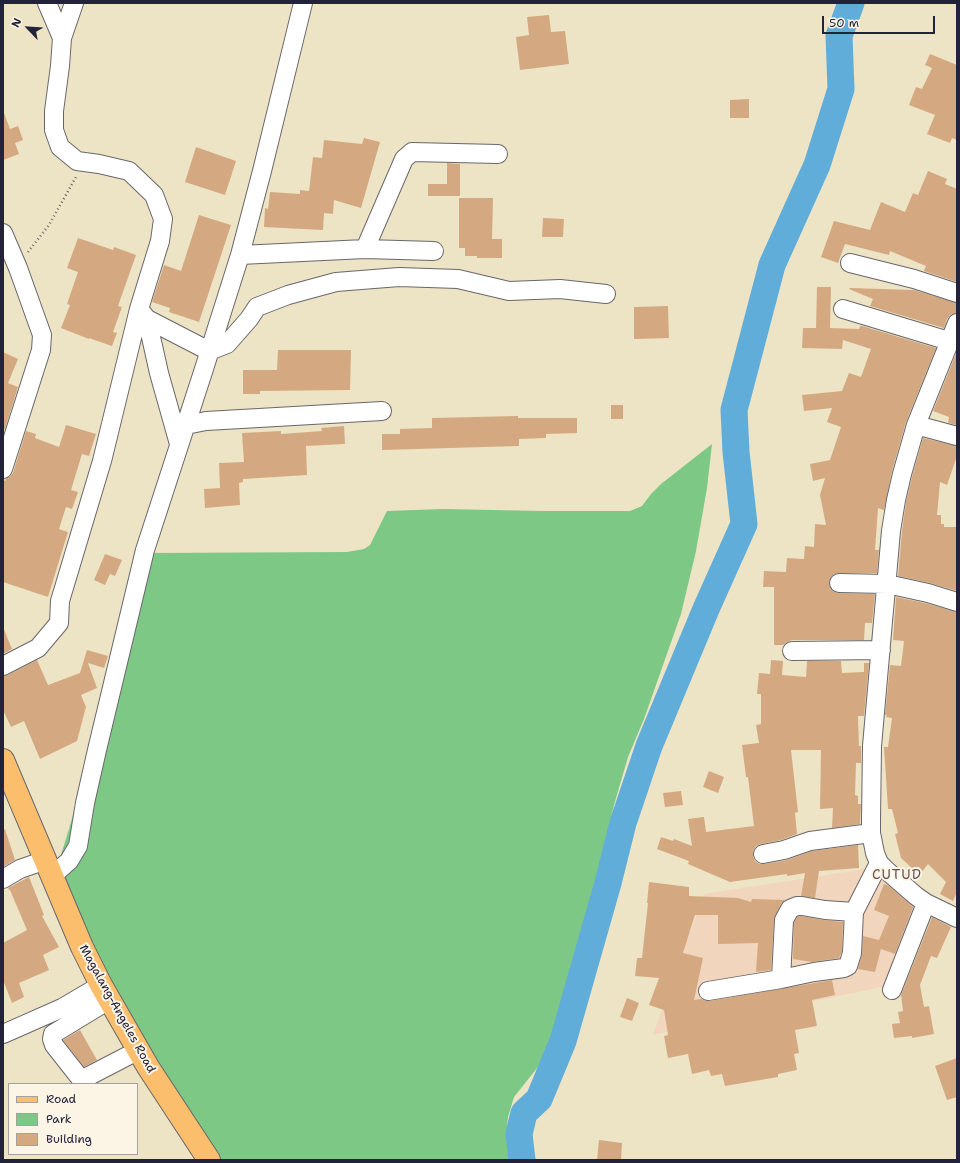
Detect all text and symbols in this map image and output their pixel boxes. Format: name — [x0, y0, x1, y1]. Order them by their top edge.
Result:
north arrow — [8, 8, 48, 48]
scale bar — [824, 8, 937, 34]
text: 50 m — [829, 15, 859, 31]
text: N — [8, 16, 25, 30]
district label: CUTUD — [872, 867, 922, 883]
street label: Magalang-Angeles Road — [76, 942, 158, 1076]
legend — [8, 1083, 138, 1155]
text: Road — [46, 1091, 76, 1107]
text: Park — [46, 1111, 72, 1127]
text: Building — [46, 1131, 92, 1147]

